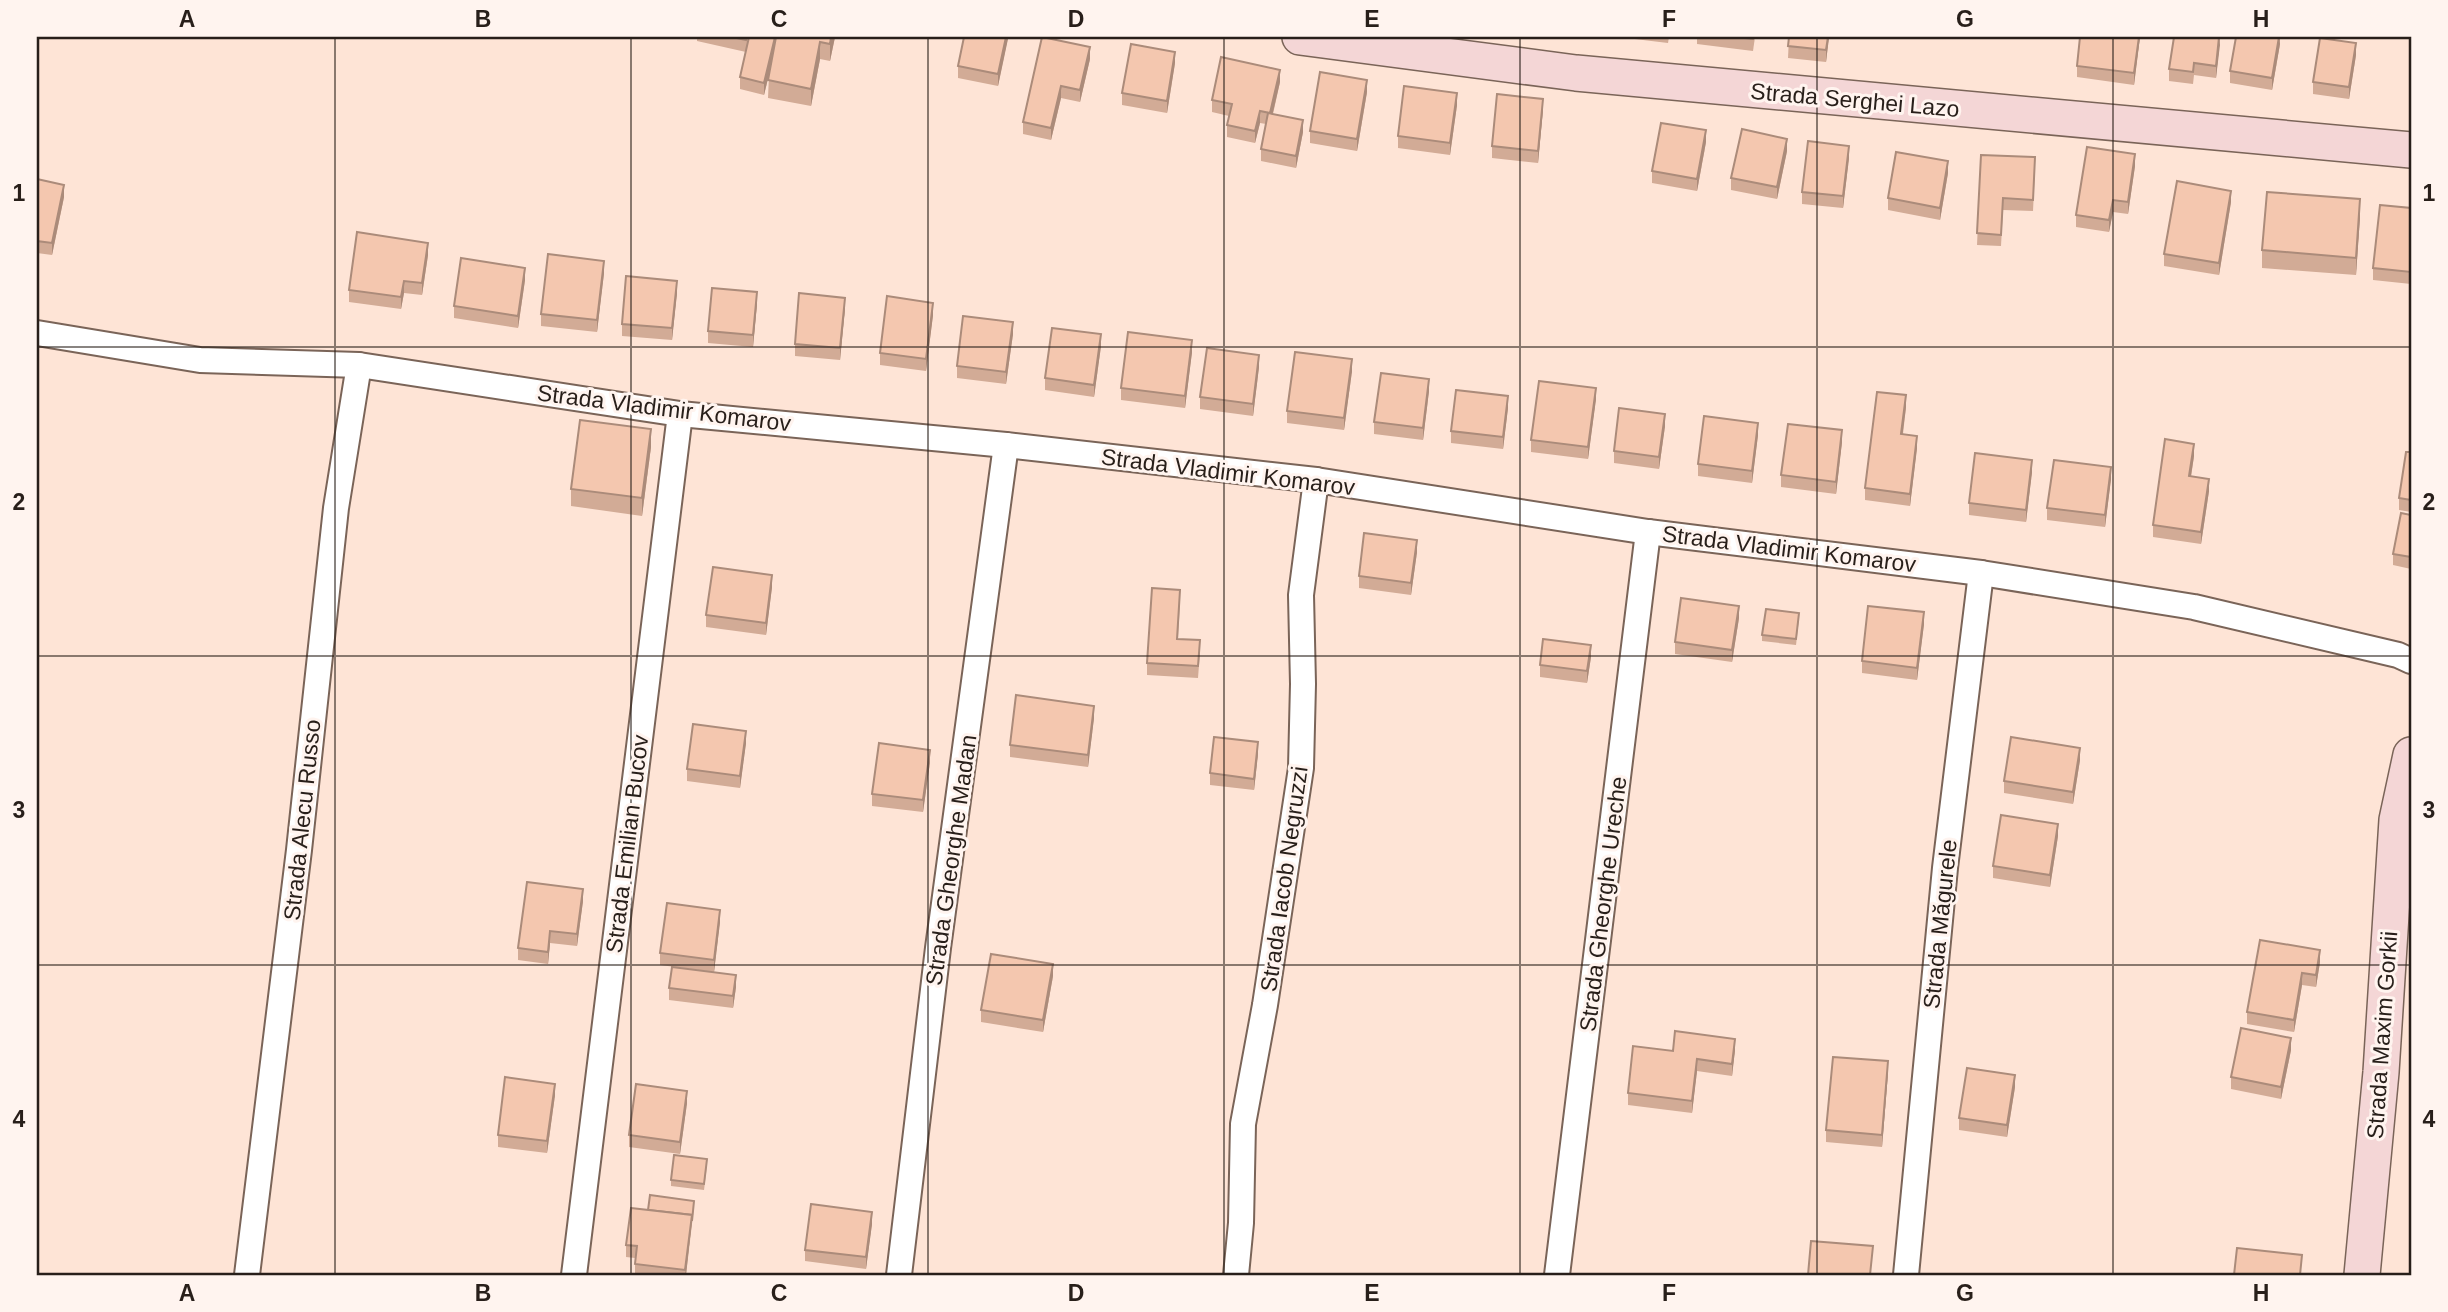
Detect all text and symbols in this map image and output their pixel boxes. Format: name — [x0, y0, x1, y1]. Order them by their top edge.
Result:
text: A — [179, 6, 195, 32]
text: B — [475, 6, 491, 32]
text: C — [771, 6, 787, 32]
text: D — [1068, 6, 1084, 32]
text: E — [1364, 6, 1380, 32]
text: F — [1662, 6, 1676, 32]
text: G — [1956, 6, 1974, 32]
text: H — [2253, 6, 2269, 32]
street label: Strada Serghei Lazo — [1749, 78, 1961, 122]
text: 1 — [13, 180, 26, 206]
text: 1 — [2423, 180, 2436, 206]
street label: Strada Vladimir Komarov — [536, 380, 793, 437]
street label: Strada Vladimir Komarov — [1100, 444, 1357, 501]
text: 2 — [13, 489, 25, 515]
text: 2 — [2423, 489, 2435, 515]
street label: Strada Vladimir Komarov — [1661, 521, 1918, 578]
street label: Strada Alecu Russo — [279, 718, 325, 922]
street label: Strada Emilian Bucov — [601, 733, 653, 955]
street label: Strada Gheorghe Madan — [921, 733, 981, 987]
street label: Strada Iacob Negruzzi — [1255, 765, 1313, 993]
street label: Strada Gheorghe Ureche — [1574, 775, 1632, 1033]
text: 3 — [13, 797, 25, 823]
text: 3 — [2423, 797, 2435, 823]
street label: Strada Măgurele — [1918, 838, 1962, 1010]
street label: Strada Maxim Gorkii — [2362, 930, 2402, 1140]
text: 4 — [13, 1106, 26, 1132]
text: 4 — [2423, 1106, 2436, 1132]
text: A — [179, 1280, 195, 1306]
text: B — [475, 1280, 491, 1306]
text: C — [771, 1280, 787, 1306]
text: D — [1068, 1280, 1084, 1306]
text: E — [1364, 1280, 1380, 1306]
text: F — [1662, 1280, 1676, 1306]
text: G — [1956, 1280, 1974, 1306]
text: H — [2253, 1280, 2269, 1306]

